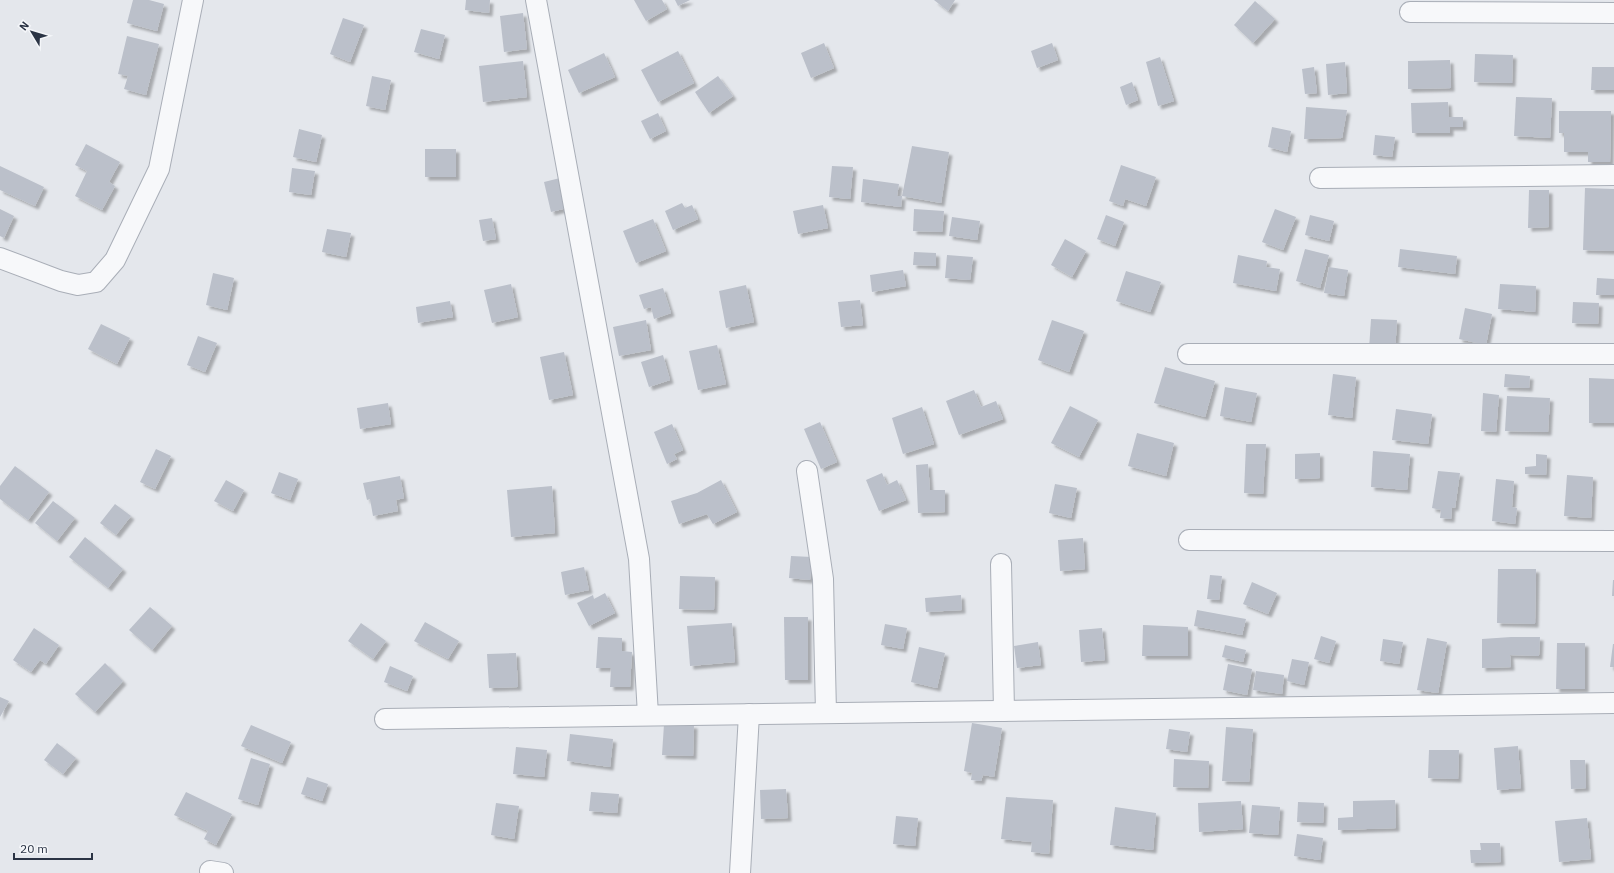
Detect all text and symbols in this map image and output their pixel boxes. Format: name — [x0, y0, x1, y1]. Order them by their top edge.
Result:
north arrow — [12, 12, 52, 52]
text: N — [16, 18, 32, 33]
scale bar — [14, 835, 92, 861]
text: 20 m — [20, 841, 48, 856]

